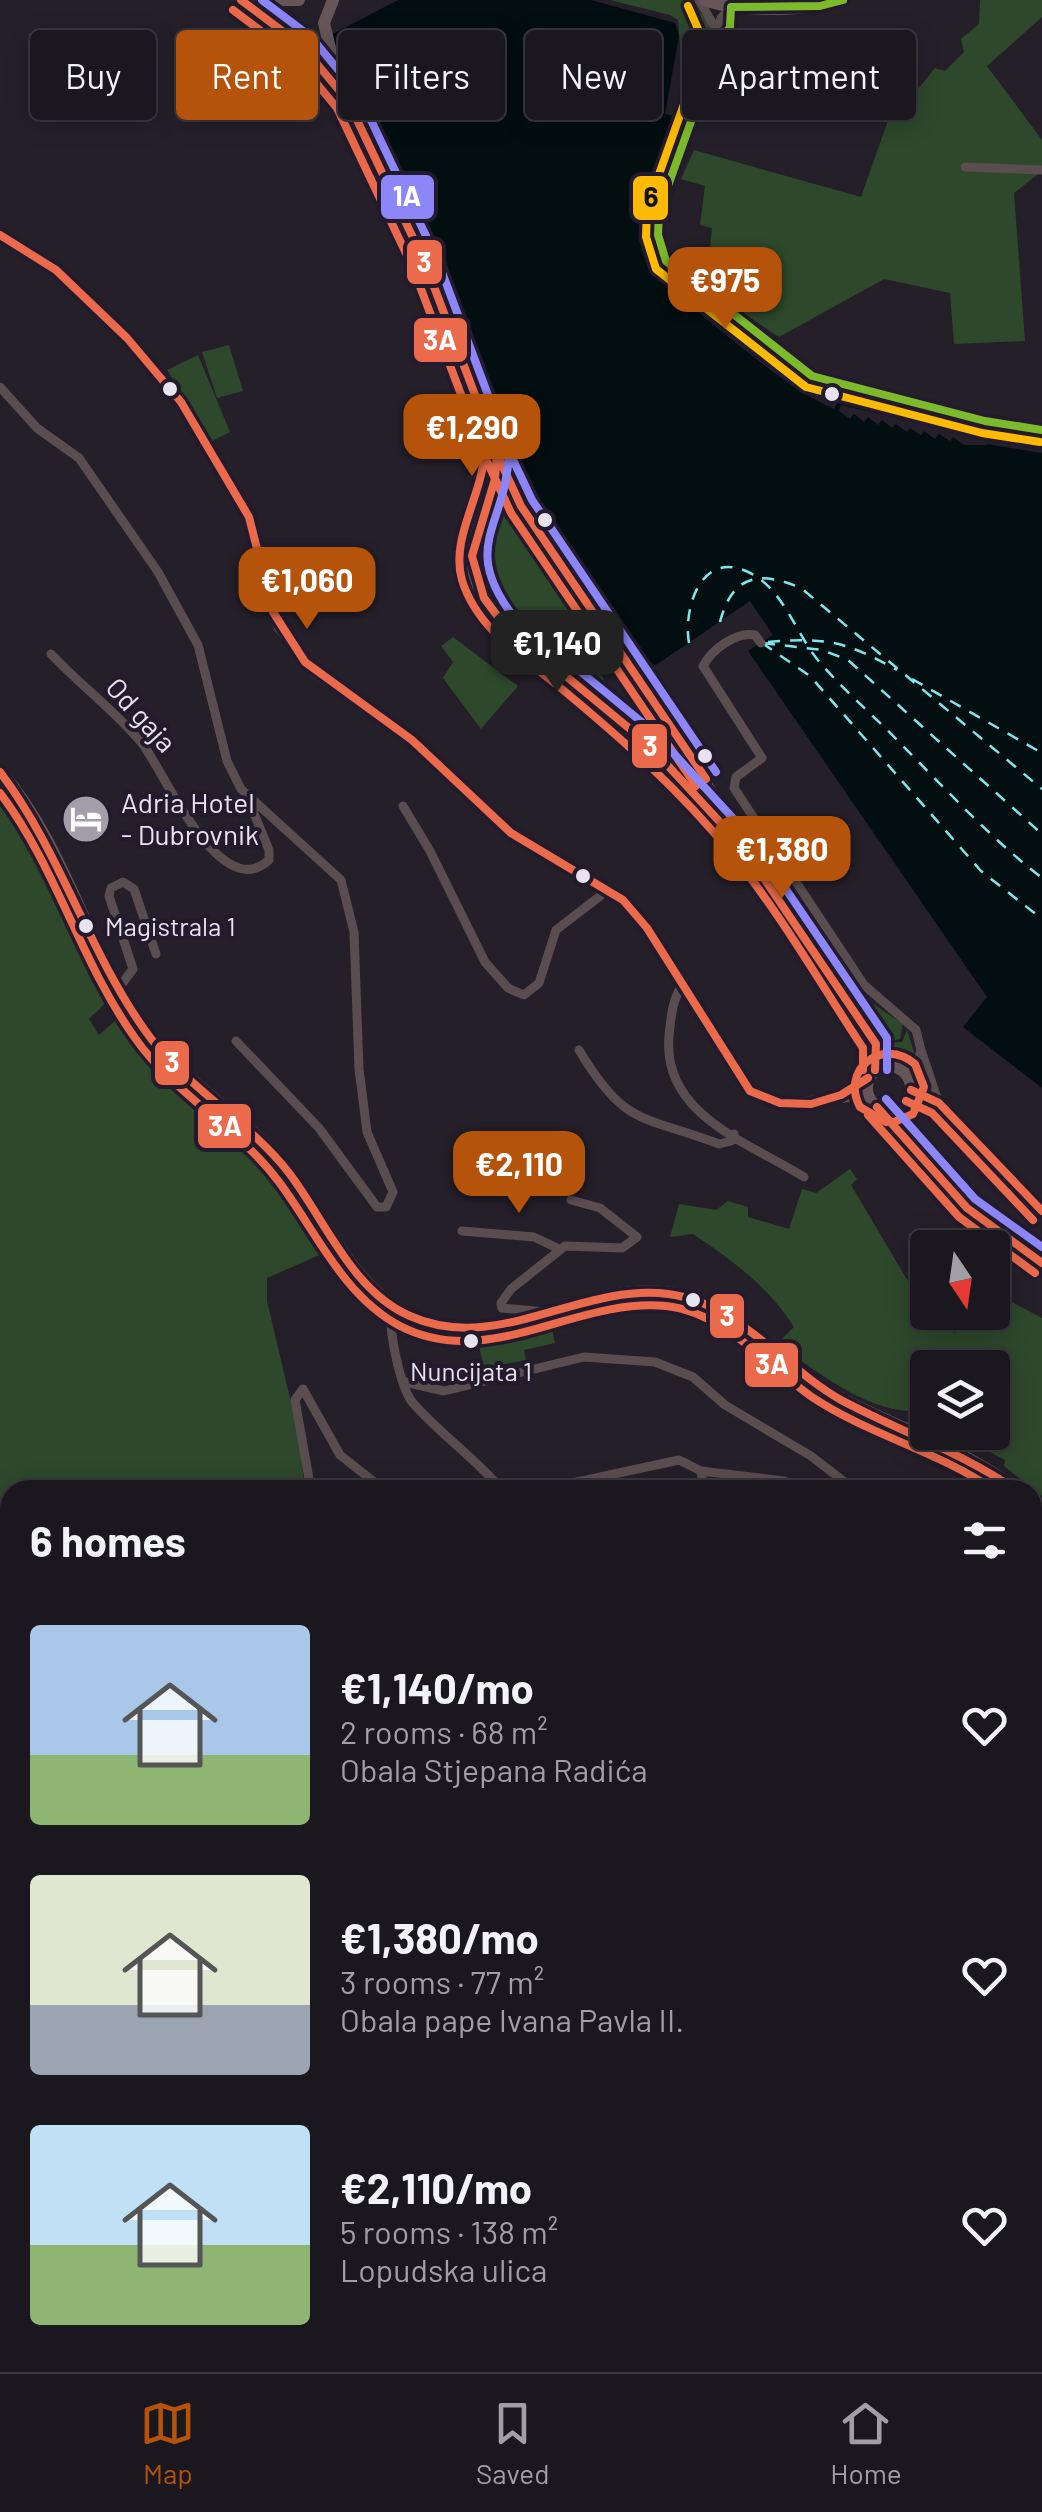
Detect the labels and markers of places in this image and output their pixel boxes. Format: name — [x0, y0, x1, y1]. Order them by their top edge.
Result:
pin: €975 — [666, 247, 784, 332]
unlabelled marker — [160, 379, 180, 399]
unlabelled marker — [822, 384, 842, 404]
pin: €1,290 — [391, 394, 553, 479]
unlabelled marker — [535, 510, 555, 530]
pin: €1,060 — [226, 547, 388, 632]
pin: €1,140 — [476, 610, 638, 695]
unlabelled marker — [695, 746, 715, 766]
place label: Adria Hotel - Dubrovnik — [121, 785, 259, 851]
hotel icon: Adria Hotel - Dubrovnik — [60, 793, 112, 845]
pin: €1,380 — [701, 816, 863, 901]
unlabelled marker — [573, 866, 593, 886]
place label: Magistrala 1 — [105, 910, 236, 941]
marker: Magistrala 1 — [76, 916, 96, 936]
pin: €2,110 — [438, 1131, 600, 1216]
unlabelled marker — [683, 1290, 703, 1310]
marker: Nuncijata 1 — [461, 1331, 481, 1351]
place label: Nuncijata 1 — [410, 1355, 532, 1386]

